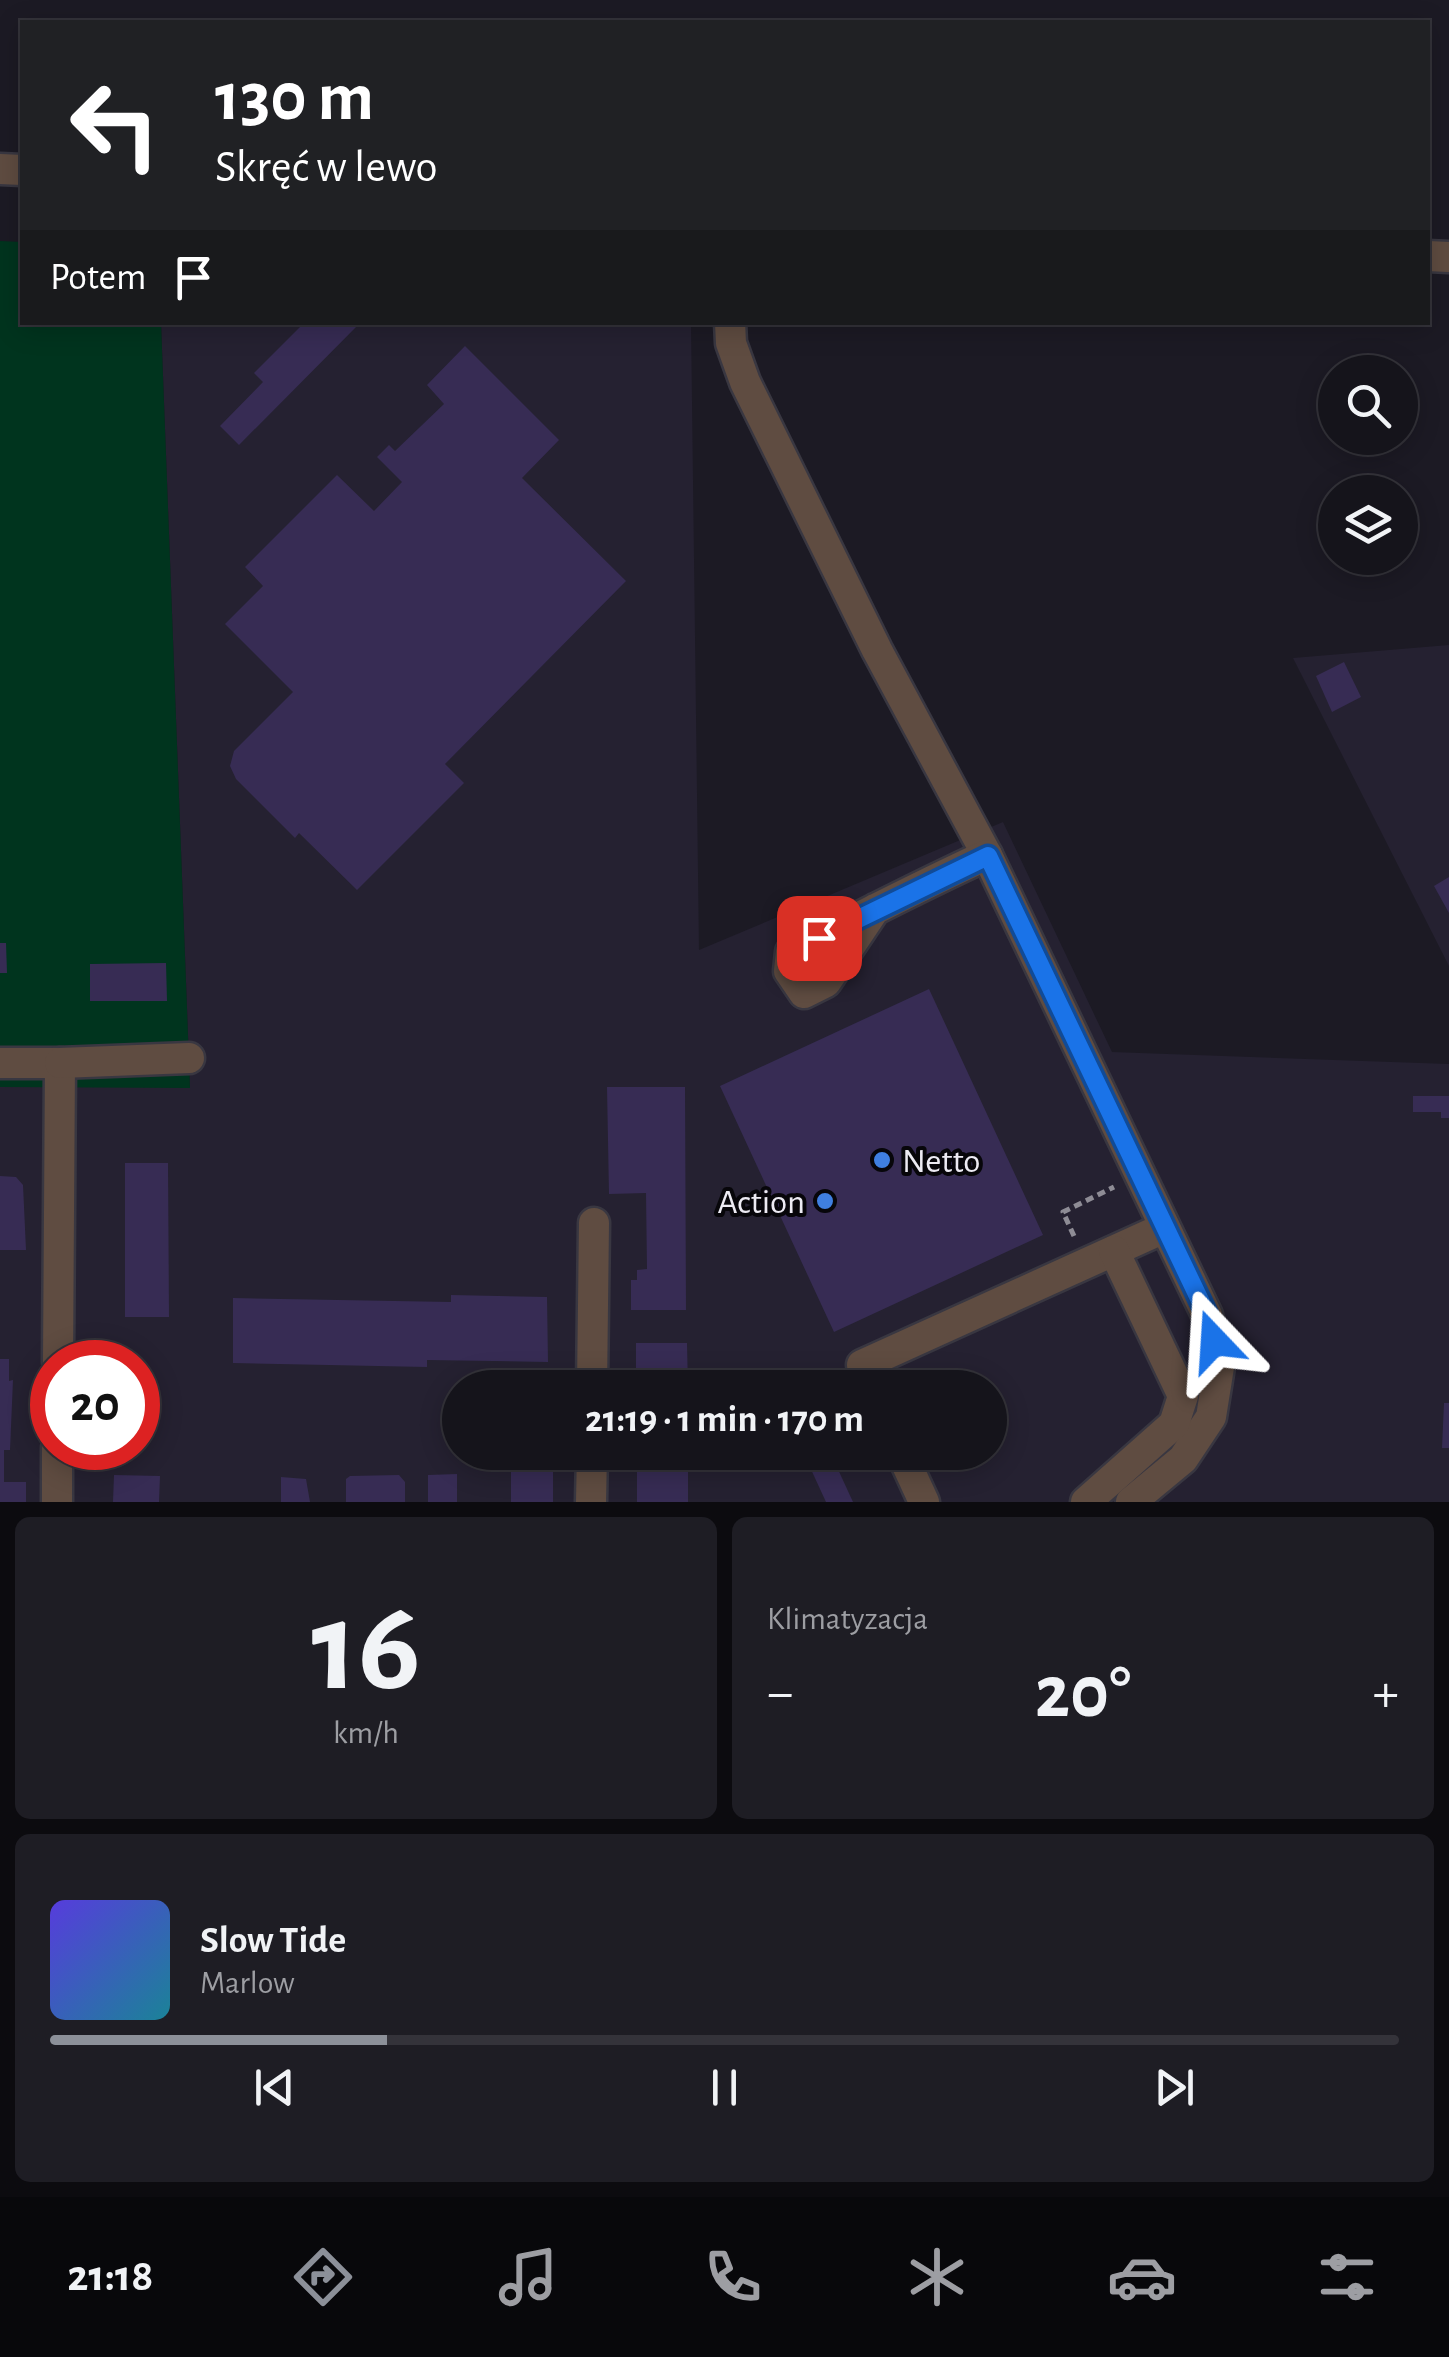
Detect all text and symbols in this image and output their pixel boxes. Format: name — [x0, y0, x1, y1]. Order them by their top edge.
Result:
icon: left — [50, 60, 180, 190]
text: 130 m — [215, 63, 374, 133]
text: Skręć w lewo — [215, 145, 438, 190]
icon: arrive — [166, 250, 221, 305]
text: Potem — [50, 259, 146, 297]
map controls — [1318, 355, 1418, 575]
button: search — [1318, 355, 1418, 455]
button: layers — [1318, 475, 1418, 575]
pin — [777, 896, 862, 981]
icon: arrive — [792, 911, 847, 966]
place label: Netto — [902, 1144, 980, 1179]
marker: Netto — [871, 1149, 893, 1171]
place label: Action — [717, 1185, 805, 1220]
marker: Action — [814, 1190, 836, 1212]
position arrow — [1162, 1289, 1266, 1393]
speed limit sign: 20 — [30, 1340, 160, 1470]
text: 21:19 · 1 min · 170 m — [585, 1401, 864, 1439]
text: 16 — [311, 1584, 421, 1714]
text: Klimatyzacja — [767, 1603, 928, 1635]
text: 20° — [1035, 1656, 1131, 1731]
text: − — [767, 1666, 793, 1721]
text: + — [1373, 1666, 1399, 1721]
text: km/h — [333, 1717, 399, 1749]
text: Slow Tide — [200, 1922, 346, 1960]
text: Marlow — [200, 1967, 295, 1999]
icon: previous — [247, 2060, 302, 2115]
icon: pause — [697, 2060, 752, 2115]
icon: next — [1147, 2060, 1202, 2115]
icon: directions — [288, 2242, 358, 2312]
icon: music — [493, 2242, 563, 2312]
icon: phone — [698, 2242, 768, 2312]
icon: climate — [902, 2242, 972, 2312]
icon: car — [1107, 2242, 1177, 2312]
icon: filters — [1312, 2242, 1382, 2312]
text: 21:18 — [67, 2254, 153, 2299]

